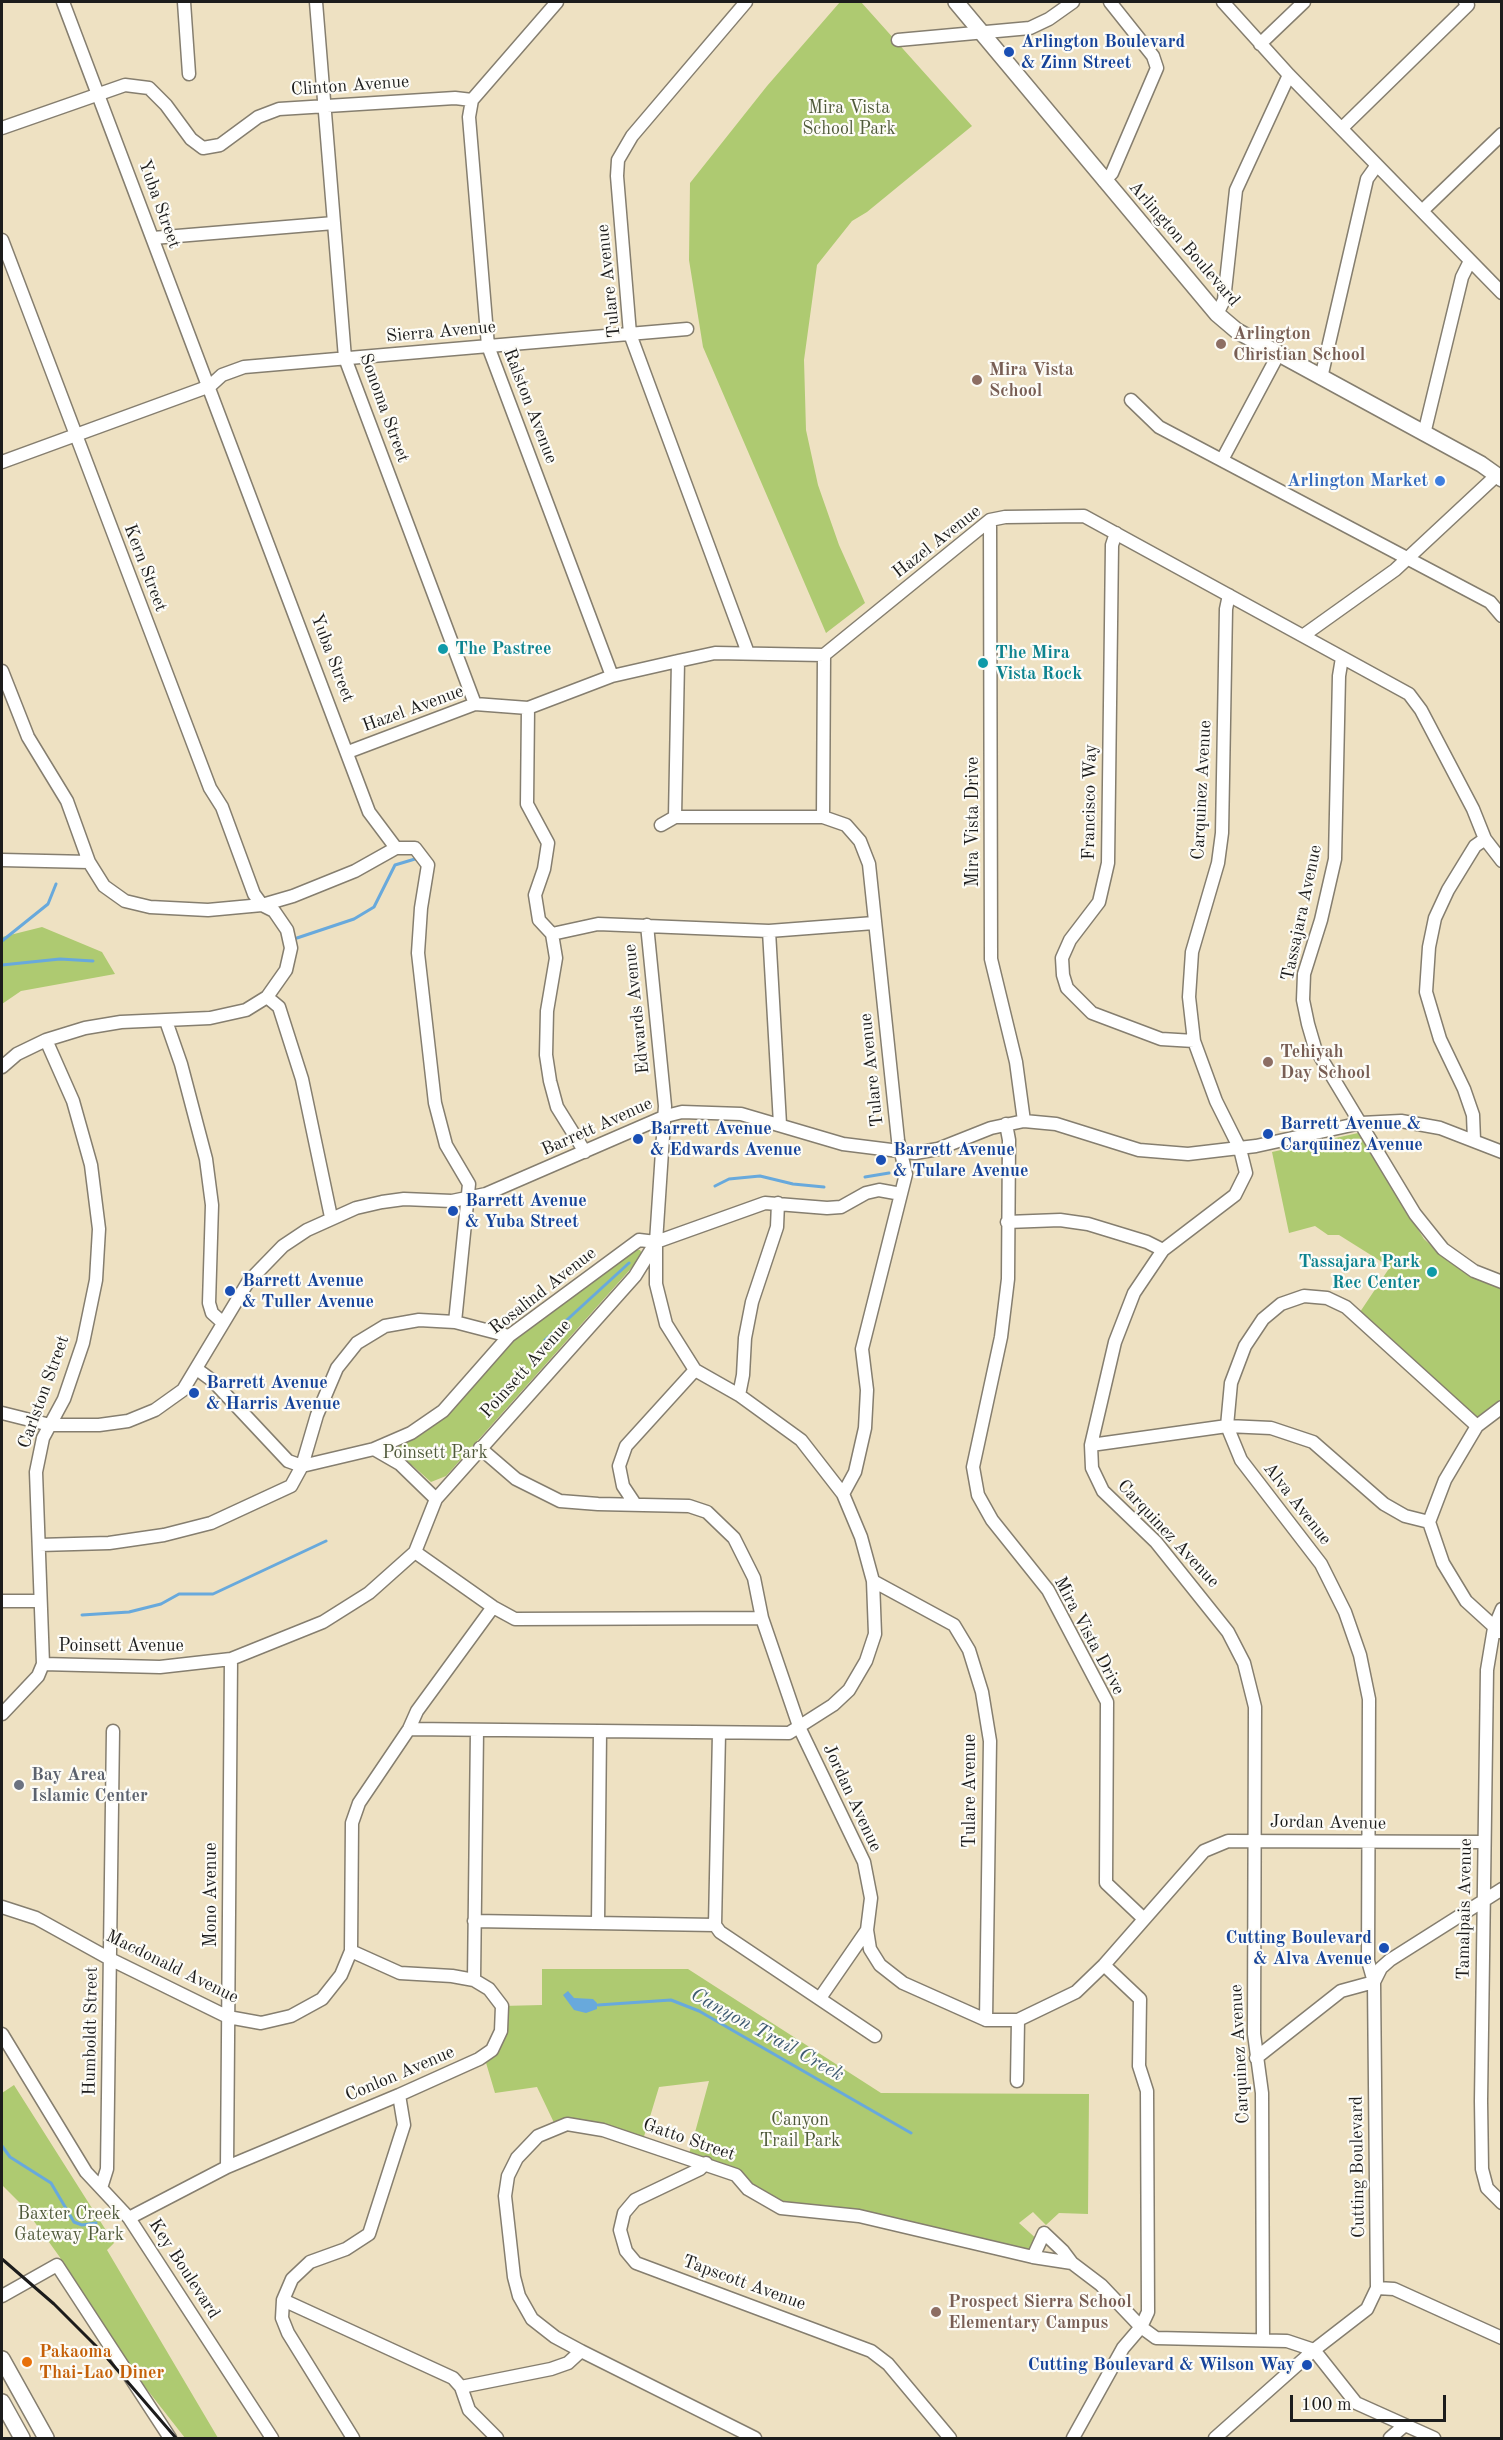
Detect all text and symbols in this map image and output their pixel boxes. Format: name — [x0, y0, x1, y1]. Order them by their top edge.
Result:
place label: Arlington Boulevard & Zinn Street — [1021, 31, 1185, 74]
marker: Arlington Boulevard & Zinn Street — [1002, 45, 1016, 59]
street label: Clinton Avenue — [290, 71, 410, 101]
park label: Mira Vista School Park — [802, 97, 896, 140]
street label: Yuba Street — [133, 157, 185, 251]
street label: Arlington Boulevard — [1124, 177, 1244, 311]
street label: Tulare Avenue — [592, 223, 626, 339]
street label: Sierra Avenue — [385, 316, 497, 348]
place label: Arlington Christian School — [1233, 323, 1365, 366]
marker: Arlington Christian School — [1214, 337, 1228, 351]
street label: Ralston Avenue — [498, 345, 562, 467]
street label: Sonoma Street — [354, 350, 414, 466]
place label: Mira Vista School — [989, 359, 1074, 401]
marker: Mira Vista School — [970, 373, 984, 387]
place label: Arlington Market — [1287, 470, 1428, 492]
marker: Arlington Market — [1433, 474, 1447, 488]
street label: Hazel Avenue — [888, 501, 986, 583]
street label: Kern Street — [118, 521, 172, 615]
street label: Yuba Street — [305, 611, 359, 705]
place label: The Pastree — [455, 638, 552, 660]
marker: The Pastree — [436, 642, 450, 656]
place label: The Mira Vista Rock — [995, 642, 1082, 684]
marker: The Mira Vista Rock — [976, 656, 990, 670]
street label: Hazel Avenue — [359, 681, 467, 737]
street label: Carquinez Avenue — [1188, 720, 1216, 860]
street label: Francisco Way — [1078, 744, 1102, 860]
street label: Mira Vista Drive — [962, 757, 984, 887]
street label: Tassajara Avenue — [1277, 843, 1327, 983]
street label: Edwards Avenue — [619, 943, 655, 1075]
street label: Tulare Avenue — [855, 1012, 889, 1128]
place label: Tehiyah Day School — [1280, 1041, 1371, 1084]
marker: Tehiyah Day School — [1261, 1055, 1275, 1069]
street label: Barrett Avenue — [538, 1093, 656, 1161]
place label: Barrett Avenue & Carquinez Avenue — [1280, 1113, 1423, 1156]
place label: Barrett Avenue & Edwards Avenue — [650, 1118, 801, 1160]
marker: Barrett Avenue & Carquinez Avenue — [1261, 1127, 1275, 1141]
marker: Barrett Avenue & Edwards Avenue — [631, 1132, 645, 1146]
place label: Barrett Avenue & Tulare Avenue — [893, 1139, 1029, 1182]
marker: Barrett Avenue & Tulare Avenue — [874, 1153, 888, 1167]
place label: Barrett Avenue & Yuba Street — [465, 1190, 587, 1232]
marker: Barrett Avenue & Yuba Street — [446, 1204, 460, 1218]
street label: Rosalind Avenue — [485, 1243, 601, 1339]
place label: Tassajara Park Rec Center — [1299, 1251, 1420, 1294]
marker: Tassajara Park Rec Center — [1425, 1265, 1439, 1279]
place label: Barrett Avenue & Tuller Avenue — [242, 1270, 374, 1312]
marker: Barrett Avenue & Tuller Avenue — [223, 1284, 237, 1298]
street label: Poinsett Avenue — [476, 1315, 576, 1423]
street label: Carlston Street — [14, 1333, 74, 1451]
place label: Barrett Avenue & Harris Avenue — [206, 1372, 340, 1414]
marker: Barrett Avenue & Harris Avenue — [187, 1386, 201, 1400]
park label: Poinsett Park — [382, 1442, 488, 1464]
street label: Alva Avenue — [1258, 1458, 1336, 1550]
street label: Carquinez Avenue — [1112, 1475, 1224, 1593]
street label: Mira Vista Drive — [1049, 1573, 1129, 1699]
street label: Poinsett Avenue — [58, 1635, 184, 1657]
street label: Tulare Avenue — [959, 1734, 981, 1848]
street label: Jordan Avenue — [818, 1741, 886, 1855]
place label: Bay Area Islamic Center — [31, 1764, 148, 1806]
marker: Bay Area Islamic Center — [12, 1778, 26, 1792]
street label: Jordan Avenue — [1270, 1811, 1386, 1835]
street label: Tamalpais Avenue — [1453, 1838, 1477, 1980]
street label: Mono Avenue — [200, 1843, 222, 1947]
street label: Macdonald Avenue — [102, 1925, 242, 2009]
place label: Cutting Boulevard & Alva Avenue — [1226, 1927, 1372, 1970]
marker: Cutting Boulevard & Alva Avenue — [1377, 1941, 1391, 1955]
street label: Humboldt Street — [79, 1966, 103, 2096]
water label: Canyon Trail Creek — [686, 1983, 848, 2087]
street label: Carquinez Avenue — [1226, 1984, 1254, 2124]
street label: Conlon Avenue — [342, 2041, 458, 2107]
street label: Cutting Boulevard — [1346, 2096, 1370, 2238]
park label: Canyon Trail Park — [760, 2109, 840, 2152]
street label: Gatto Street — [640, 2114, 738, 2166]
park label: Baxter Creek Gateway Park — [14, 2203, 124, 2246]
street label: Key Boulevard — [144, 2215, 224, 2323]
street label: Tapscott Avenue — [679, 2251, 809, 2315]
place label: Prospect Sierra School Elementary Campus — [948, 2291, 1132, 2334]
marker: Prospect Sierra School Elementary Campus — [929, 2305, 943, 2319]
place label: Pakaoma Thai-Lao Diner — [39, 2341, 164, 2384]
place label: Cutting Boulevard & Wilson Way — [1028, 2354, 1295, 2376]
marker: Pakaoma Thai-Lao Diner — [20, 2355, 34, 2369]
marker: Cutting Boulevard & Wilson Way — [1300, 2358, 1314, 2372]
scale bar — [1293, 2383, 1449, 2421]
text: 100 m — [1301, 2396, 1352, 2414]

